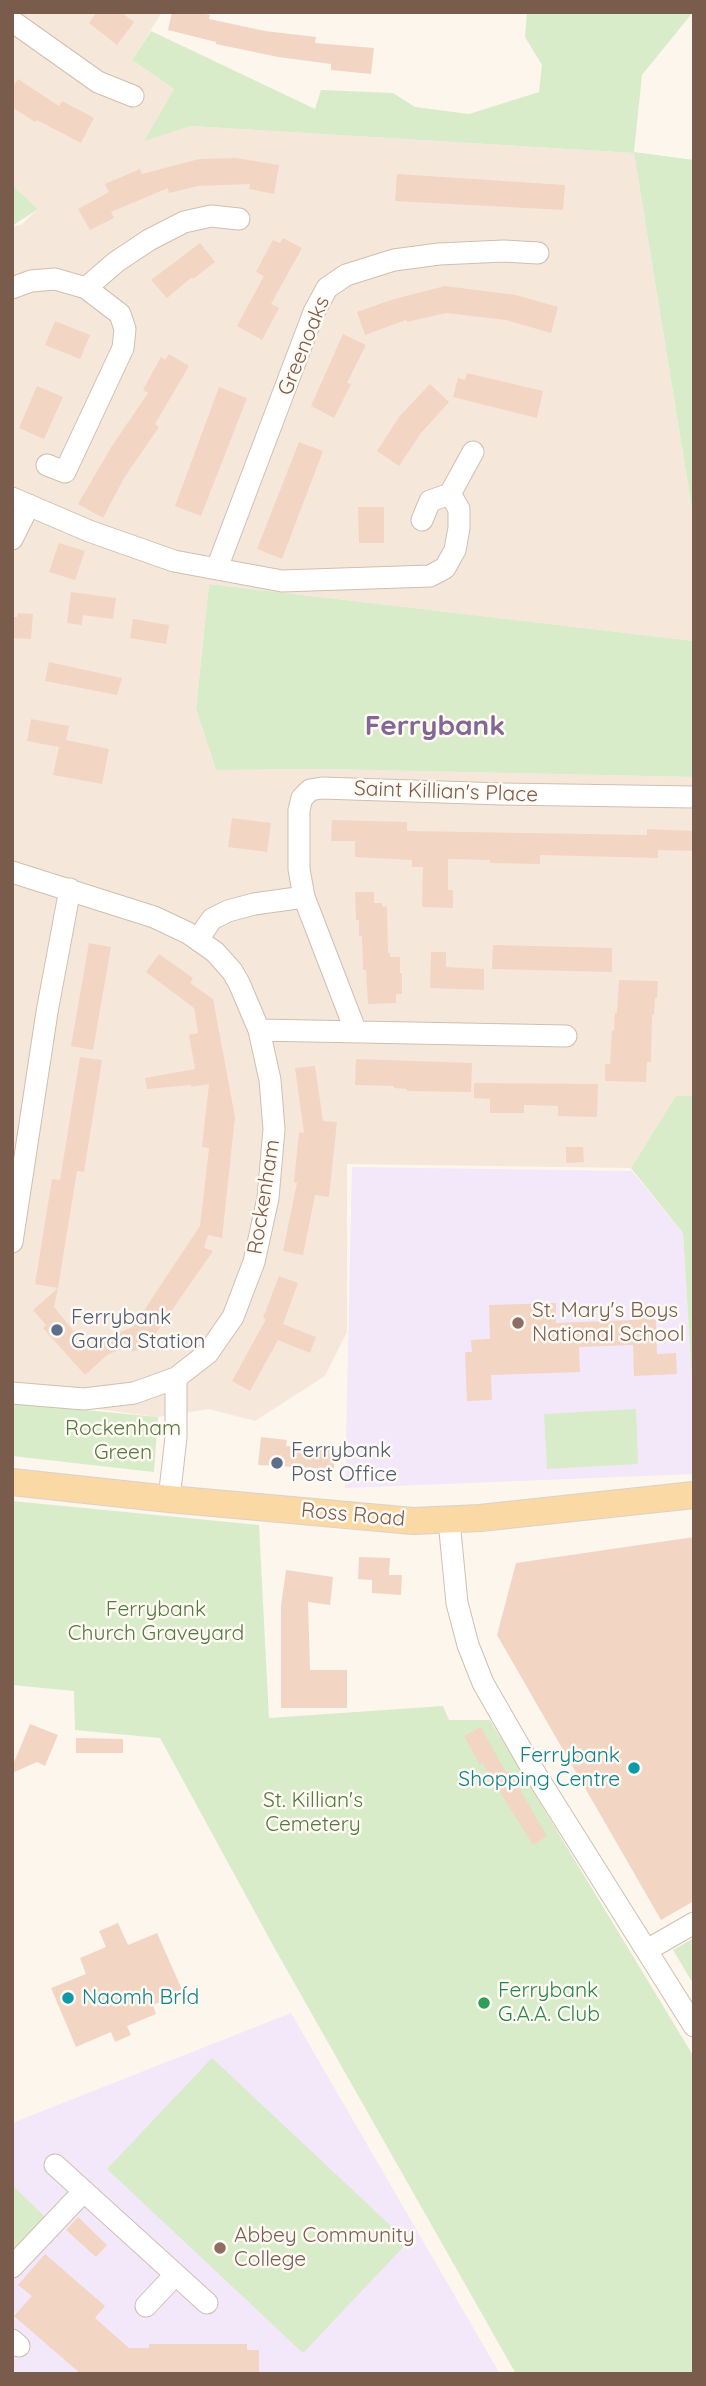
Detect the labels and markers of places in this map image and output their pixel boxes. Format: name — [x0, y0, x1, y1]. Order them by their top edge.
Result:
place label: St. Mary's Boys National School — [532, 1298, 685, 1348]
place label: Ferrybank Garda Station — [71, 1305, 206, 1355]
marker: St. Mary's Boys National School — [510, 1315, 526, 1331]
marker: Ferrybank Garda Station — [49, 1322, 65, 1338]
place label: Ferrybank Post Office — [291, 1438, 397, 1488]
marker: Ferrybank Post Office — [269, 1455, 285, 1471]
place label: Ferrybank Shopping Centre — [458, 1743, 620, 1793]
marker: Ferrybank Shopping Centre — [626, 1760, 642, 1776]
place label: Ferrybank G.A.A. Club — [498, 1978, 600, 2028]
place label: Naomh BrÍd — [82, 1985, 199, 2011]
marker: Naomh BrÍd — [60, 1990, 76, 2006]
marker: Ferrybank G.A.A. Club — [476, 1995, 492, 2011]
place label: Abbey Community College — [234, 2223, 415, 2273]
marker: Abbey Community College — [212, 2240, 228, 2256]

